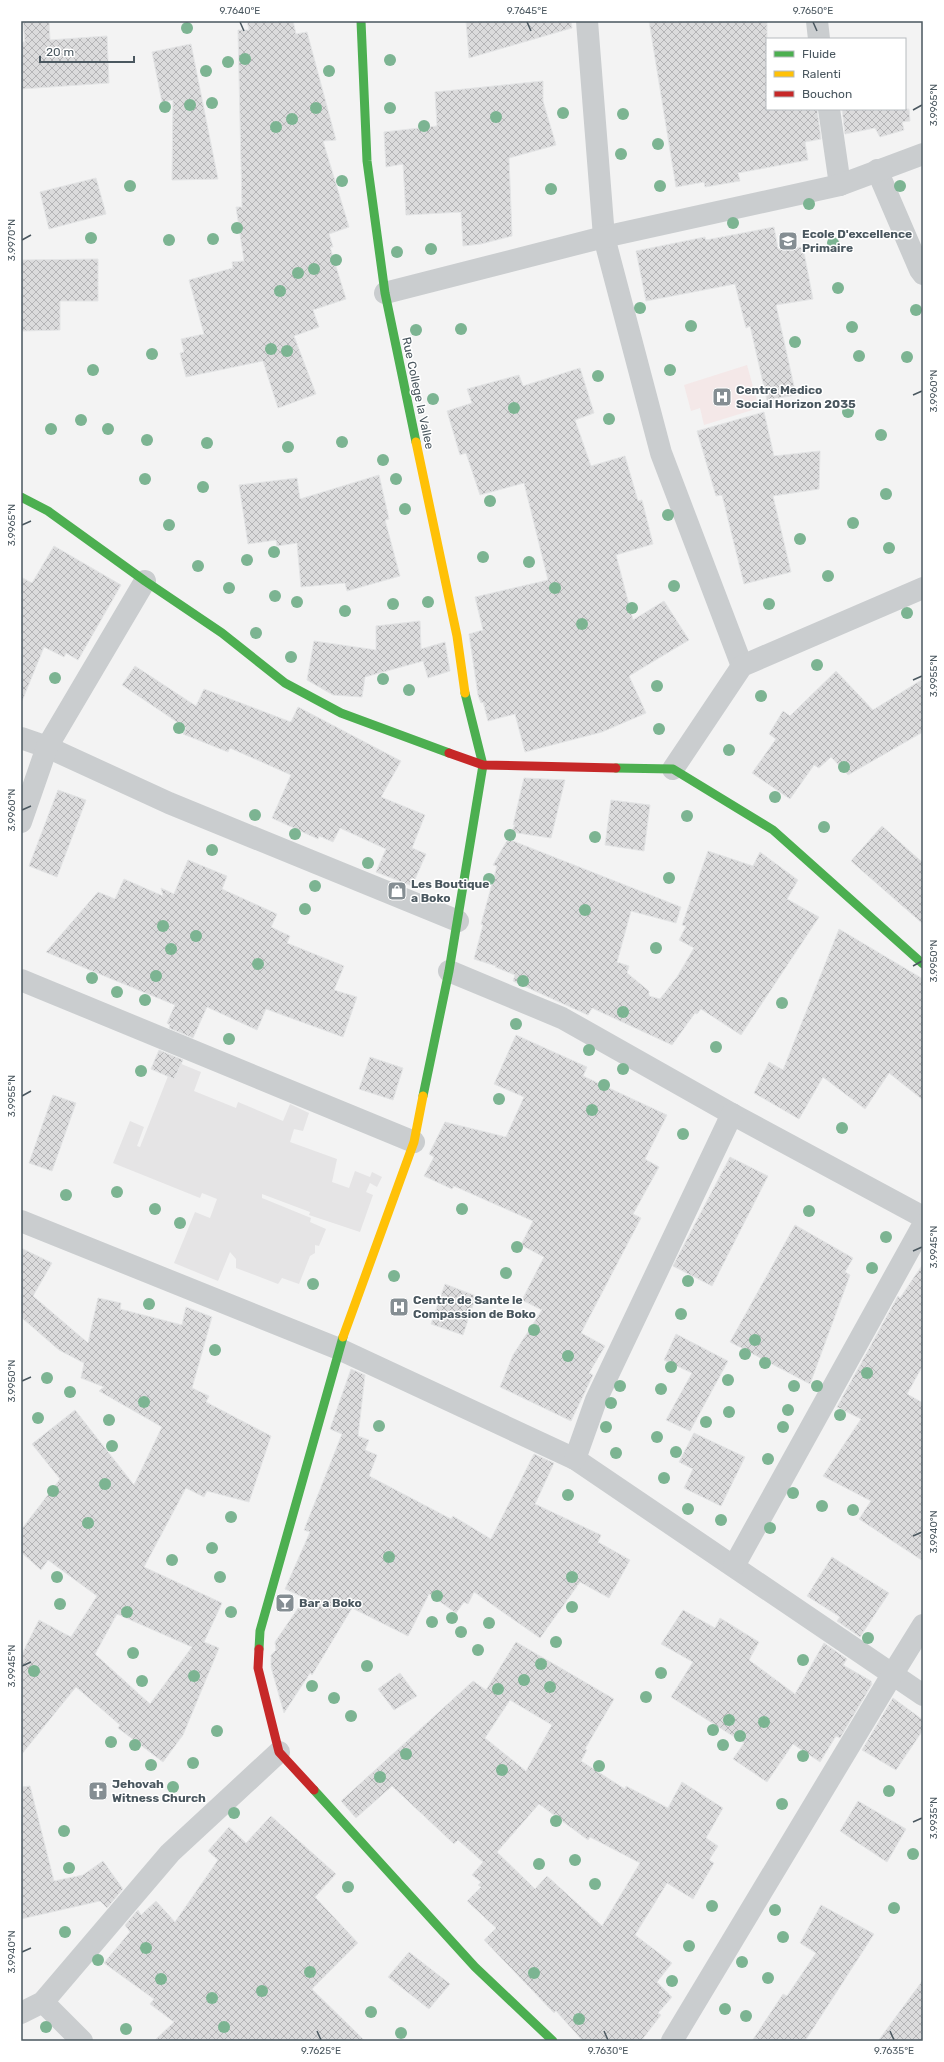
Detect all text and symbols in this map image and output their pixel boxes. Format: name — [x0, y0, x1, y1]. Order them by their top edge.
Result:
text: 9.7640°E — [220, 5, 260, 17]
text: 9.7645°E — [507, 5, 547, 17]
text: 9.7650°E — [793, 5, 833, 17]
scale bar — [40, 38, 134, 64]
legend — [766, 38, 906, 110]
text: 20 m — [46, 45, 74, 59]
text: Fluide — [802, 47, 836, 61]
text: Ralenti — [802, 67, 841, 81]
text: 3.9965°N — [928, 84, 940, 126]
text: Bouchon — [802, 87, 852, 101]
text: 3.9970°N — [6, 219, 18, 261]
place label: Ecole D'excellence Primaire — [802, 227, 912, 255]
school or university icon: Ecole D'excellence Primaire — [777, 230, 799, 252]
street label: Rue College la Vallee — [399, 336, 437, 451]
text: 3.9960°N — [928, 369, 940, 413]
place label: Centre Medico Social Horizon 2035 — [736, 383, 856, 411]
hospital icon: Centre Medico Social Horizon 2035 — [711, 386, 733, 408]
text: 3.9965°N — [6, 504, 18, 546]
text: 3.9955°N — [928, 655, 940, 697]
text: 3.9960°N — [6, 788, 18, 832]
place label: Les Boutique a Boko — [411, 877, 489, 905]
shop icon: Les Boutique a Boko — [386, 880, 408, 902]
text: 3.9950°N — [928, 939, 940, 983]
text: 3.9955°N — [6, 1075, 18, 1117]
text: 3.9945°N — [928, 1226, 940, 1268]
place label: Centre de Sante le Compassion de Boko — [413, 1293, 536, 1321]
hospital icon: Centre de Sante le Compassion de Boko — [388, 1296, 410, 1318]
text: 3.9950°N — [6, 1359, 18, 1403]
text: 3.9940°N — [928, 1510, 940, 1554]
bar icon: Bar a Boko — [274, 1592, 296, 1614]
place label: Bar a Boko — [299, 1596, 362, 1610]
text: 3.9945°N — [6, 1645, 18, 1687]
place label: Jehovah Witness Church — [112, 1777, 206, 1805]
church icon: Jehovah Witness Church — [87, 1780, 109, 1802]
text: 3.9935°N — [928, 1797, 940, 1839]
text: 3.9940°N — [6, 1930, 18, 1974]
text: 9.7625°E — [301, 2045, 341, 2057]
text: 9.7630°E — [588, 2045, 628, 2057]
text: 9.7635°E — [874, 2045, 914, 2057]

